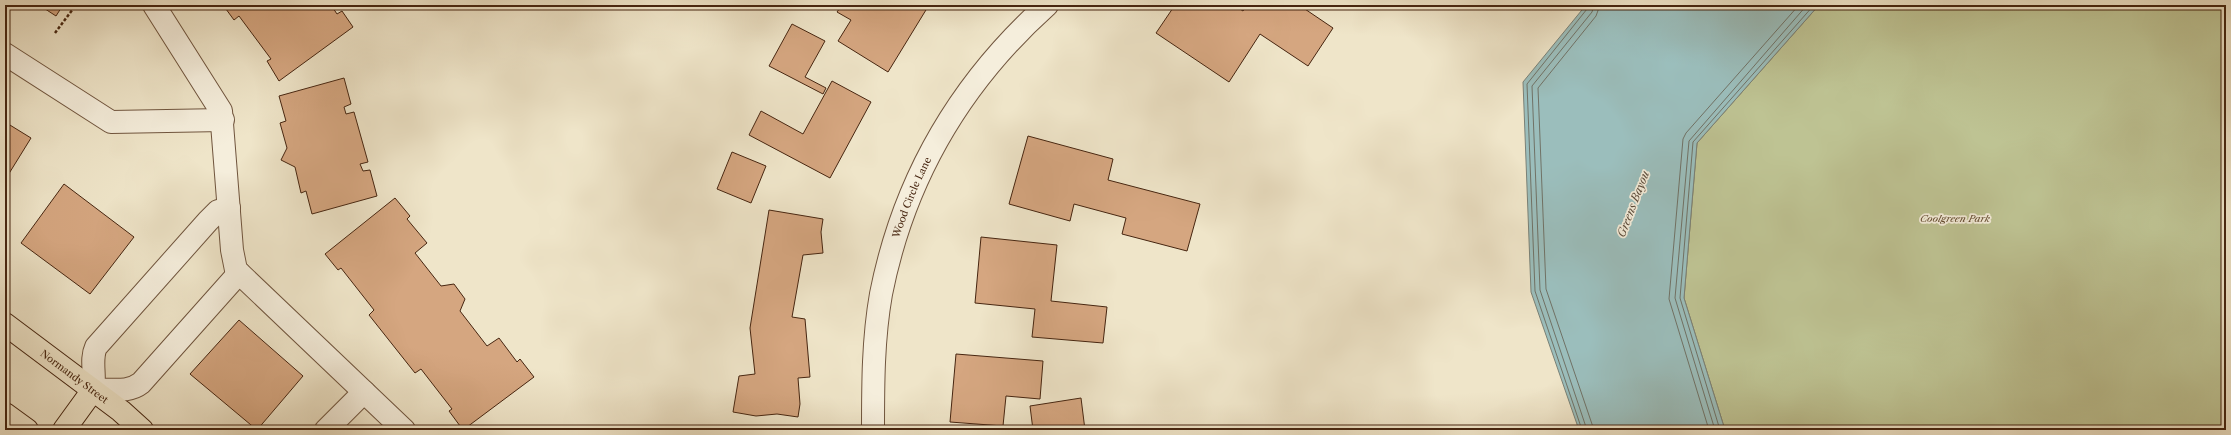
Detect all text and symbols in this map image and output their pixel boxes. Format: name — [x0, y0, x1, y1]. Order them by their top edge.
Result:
street label: Wood Circle Lane — [889, 154, 934, 240]
water label: Greens Bayou — [1614, 168, 1652, 239]
park label: Coolgreen Park — [1920, 212, 1991, 225]
street label: Normandy Street — [38, 347, 112, 406]

